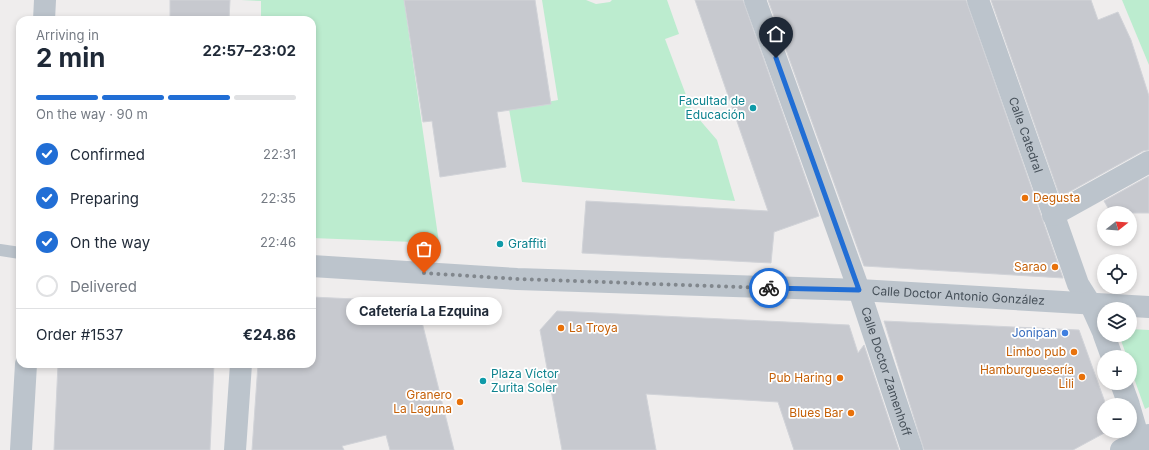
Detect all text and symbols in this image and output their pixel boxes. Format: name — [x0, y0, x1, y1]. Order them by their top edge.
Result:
pin — [759, 17, 793, 58]
icon: home — [765, 23, 787, 45]
text: Arriving in — [36, 27, 99, 43]
text: 22:57–23:02 — [203, 41, 296, 60]
text: 2 min — [36, 42, 106, 73]
place label: Facultad de Educación — [679, 93, 745, 122]
street label: Calle Catedral — [1006, 95, 1046, 175]
marker: Facultad de Educación — [748, 103, 758, 113]
text: On the way · 90 m — [36, 106, 148, 122]
icon: check — [36, 143, 58, 165]
text: Confirmed — [70, 145, 145, 164]
text: 22:31 — [263, 146, 296, 162]
icon: check — [36, 187, 58, 209]
text: Preparing — [70, 189, 139, 208]
text: 22:35 — [260, 190, 296, 206]
place label: Degusta — [1033, 190, 1080, 205]
marker: Degusta — [1020, 193, 1030, 203]
north arrow — [1097, 206, 1137, 246]
map controls — [1097, 206, 1137, 438]
icon: check — [36, 231, 58, 253]
pin — [407, 232, 441, 273]
text: On the way — [70, 233, 150, 252]
text: 22:46 — [260, 234, 296, 250]
place label: Graffiti — [508, 236, 546, 251]
icon: bag — [413, 238, 435, 260]
marker: Graffiti — [495, 239, 505, 249]
button: locate — [1097, 254, 1137, 294]
place label: Sarao — [1014, 259, 1047, 274]
marker: Sarao — [1050, 262, 1060, 272]
courier — [749, 268, 789, 308]
text: Delivered — [70, 277, 137, 296]
icon: bike — [758, 277, 780, 299]
street label: Calle Doctor Antonio González — [871, 283, 1045, 308]
callout: Cafetería La Ezquina — [346, 297, 502, 325]
button: layers — [1097, 302, 1137, 342]
text: Cafetería La Ezquina — [359, 303, 489, 319]
street label: Calle Doctor Zamenhoff — [858, 305, 915, 438]
place label: La Troya — [569, 320, 618, 335]
marker: La Troya — [556, 323, 566, 333]
text: Order #1537 — [36, 325, 123, 344]
text: €24.86 — [243, 325, 296, 344]
place label: Jonipan — [1012, 325, 1057, 340]
marker: Jonipan — [1060, 328, 1070, 338]
place label: Limbo pub — [1006, 344, 1066, 359]
marker: Limbo pub — [1069, 347, 1079, 357]
button: + — [1097, 350, 1137, 390]
place label: Hamburguesería Lili — [980, 362, 1074, 391]
place label: Plaza Víctor Zurita Soler — [491, 366, 559, 395]
place label: Pub Haring — [769, 370, 832, 385]
marker: Hamburguesería Lili — [1077, 372, 1087, 382]
marker: Pub Haring — [835, 373, 845, 383]
marker: Plaza Víctor Zurita Soler — [478, 376, 488, 386]
place label: Granero La Laguna — [393, 387, 452, 416]
marker: Granero La Laguna — [455, 397, 465, 407]
button: − — [1097, 398, 1137, 438]
place label: Blues Bar — [789, 405, 843, 420]
marker: Blues Bar — [846, 408, 856, 418]

